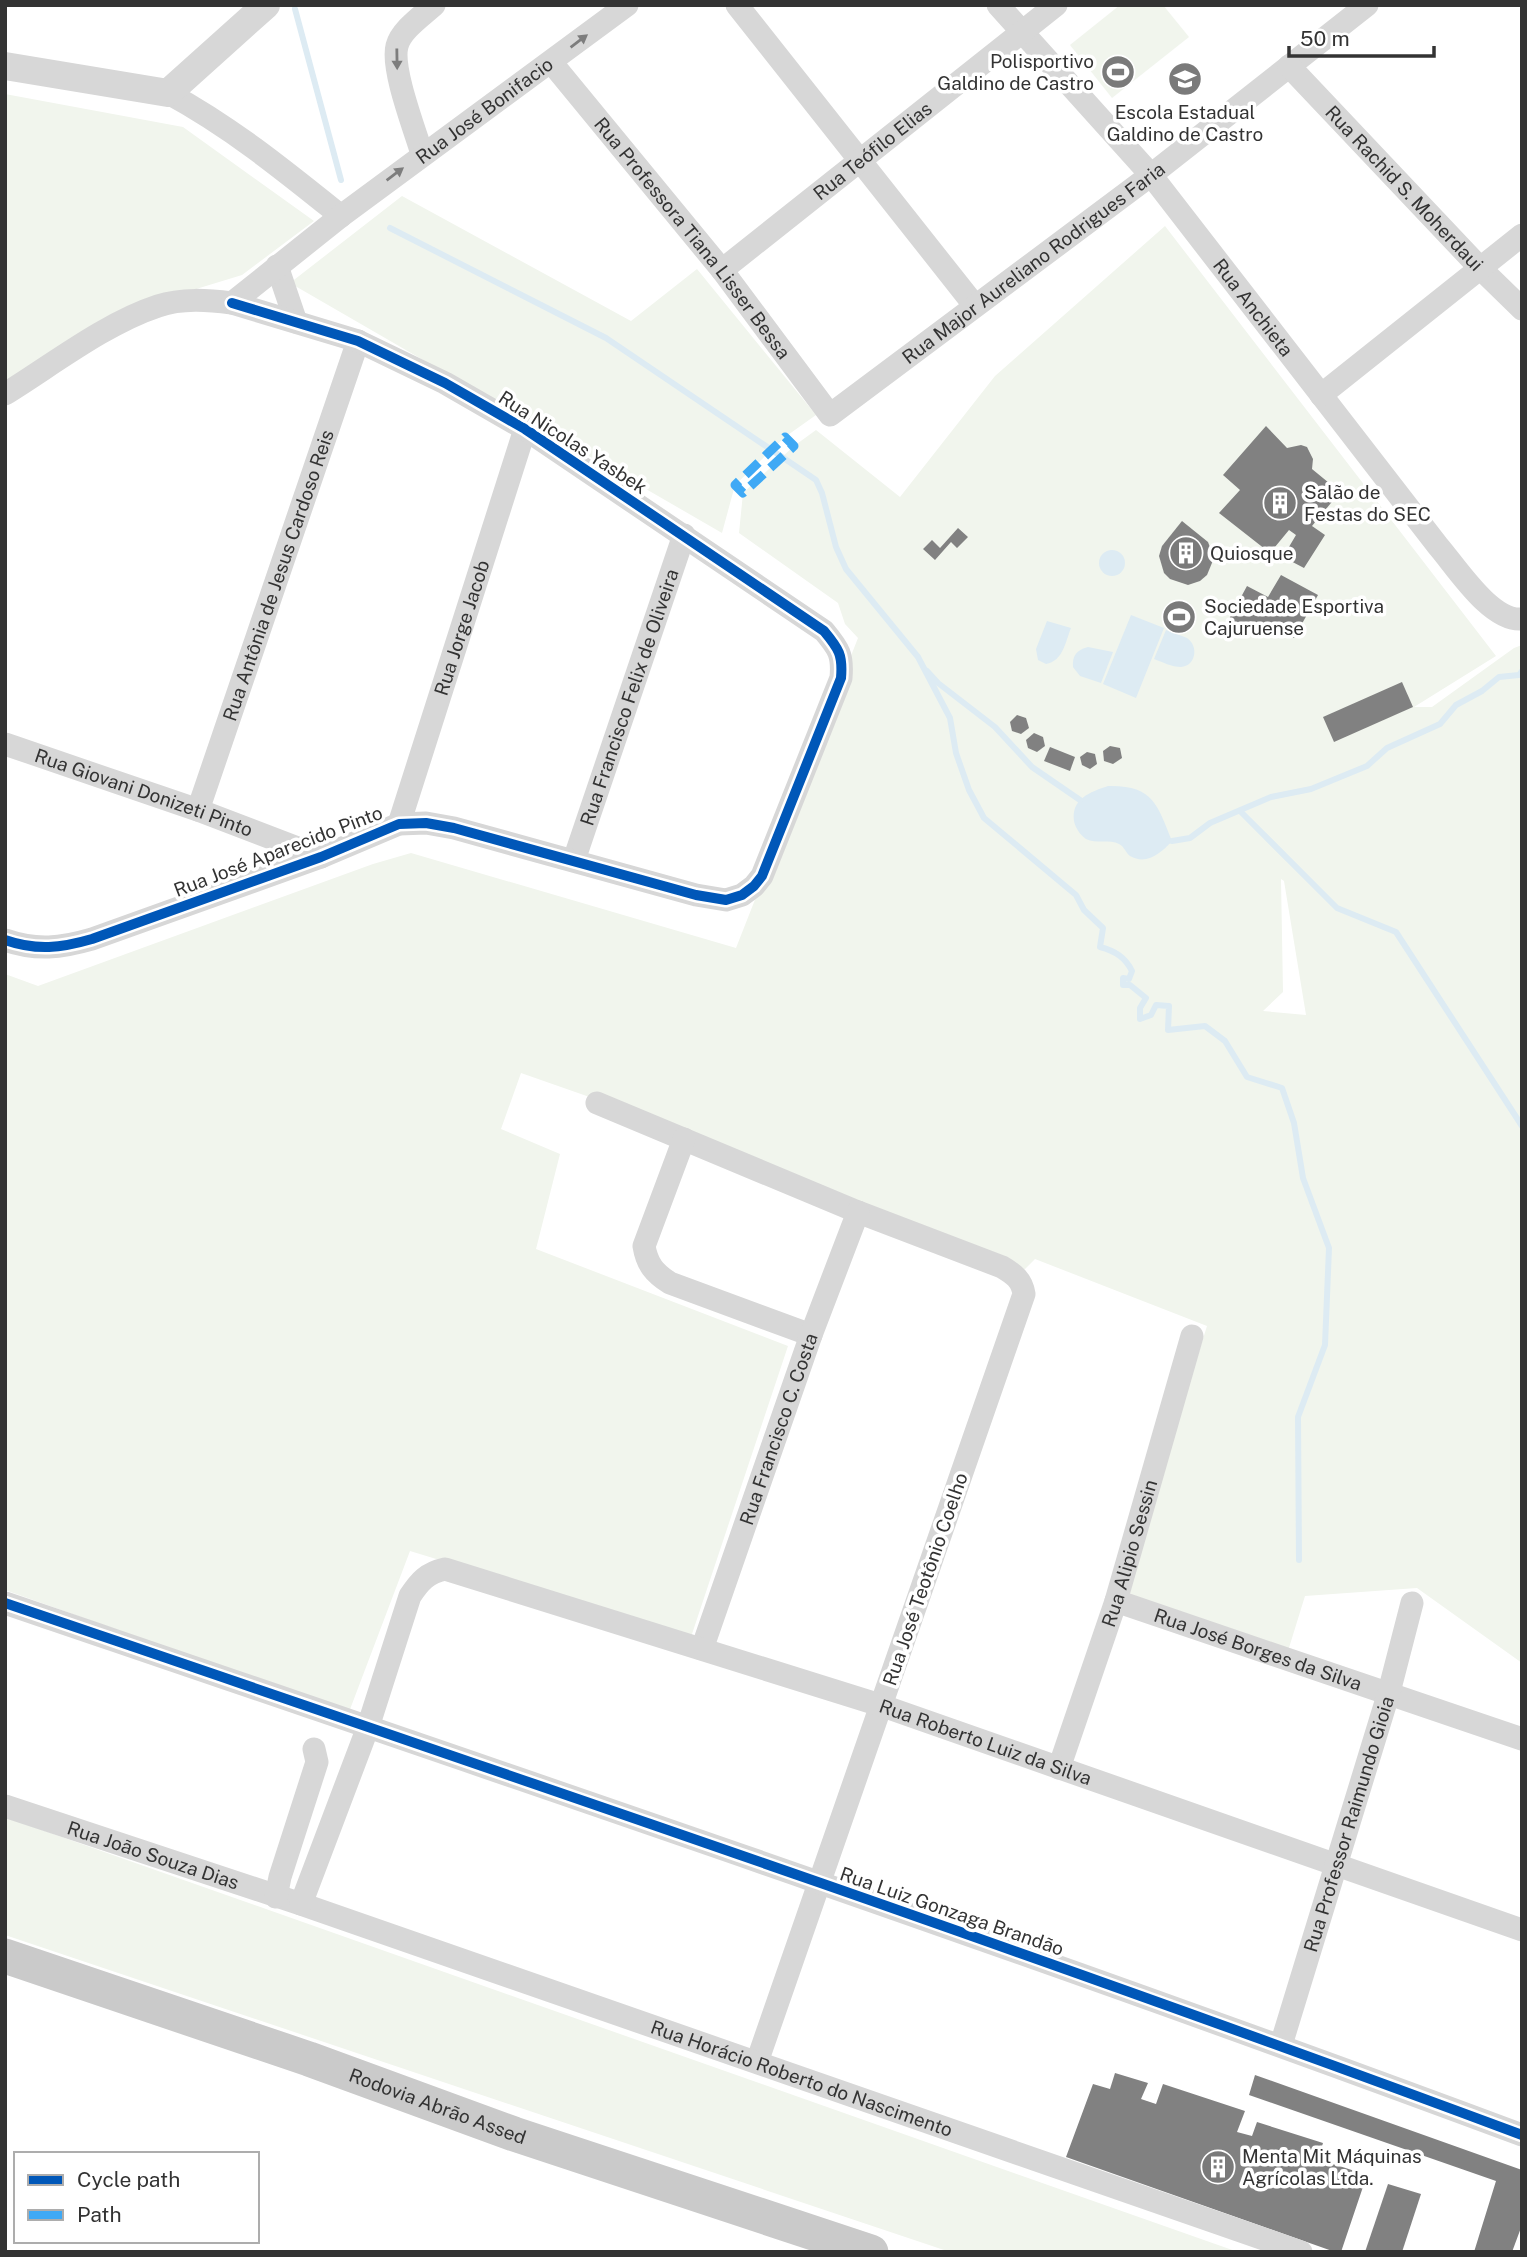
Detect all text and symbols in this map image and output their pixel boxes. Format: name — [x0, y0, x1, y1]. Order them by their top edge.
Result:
scale bar — [1289, 14, 1434, 58]
text: 50 m — [1300, 26, 1350, 51]
one-way arrow — [570, 34, 588, 48]
one-way arrow — [391, 48, 403, 70]
place label: Polisportivo Galdino de Castro — [937, 50, 1094, 94]
street label: Rua José Bonifacio — [411, 53, 557, 168]
sports icon: Polisportivo Galdino de Castro — [1099, 53, 1137, 91]
school or university icon: Escola Estadual Galdino de Castro — [1166, 60, 1204, 98]
street label: Rua Teófilo Elias — [809, 97, 936, 204]
place label: Escola Estadual Galdino de Castro — [1107, 101, 1263, 145]
street label: Rua Rachid S. Moherdaui — [1321, 101, 1488, 275]
street label: Rua Professora Tiana Lisser Bessa — [590, 113, 795, 363]
street label: Rua Major Aureliano Rodrigues Faria — [898, 158, 1169, 368]
one-way arrow — [386, 168, 404, 182]
street label: Rua Anchieta — [1209, 254, 1298, 360]
street label: Rua Nicolas Yasbek — [495, 386, 651, 498]
street label: Rua Antônia de Jesus Cardoso Reis — [218, 427, 338, 724]
place label: Salão de Festas do SEC — [1304, 481, 1431, 525]
building icon: Salão de Festas do SEC — [1261, 484, 1299, 522]
building icon: Quiosque — [1167, 534, 1205, 572]
place label: Quiosque — [1210, 542, 1293, 564]
street label: Rua Jorge Jacob — [430, 557, 494, 698]
street label: Rua Francisco Felix de Oliveira — [576, 566, 683, 828]
place label: Sociedade Esportiva Cajuruense — [1204, 595, 1384, 639]
sports icon: Sociedade Esportiva Cajuruense — [1160, 598, 1198, 636]
street label: Rua Giovani Donizeti Pinto — [32, 744, 256, 841]
street label: Rua José Aparecido Pinto — [171, 801, 385, 901]
street label: Rua Francisco C. Costa — [735, 1330, 822, 1528]
street label: Rua José Teotônio Coelho — [878, 1470, 972, 1688]
street label: Rua Alipio Sessin — [1097, 1477, 1161, 1630]
street label: Rua José Borges da Silva — [1151, 1604, 1365, 1695]
street label: Rua Professor Raimundo Gioia — [1299, 1693, 1398, 1955]
street label: Rua Roberto Luiz da Silva — [876, 1695, 1095, 1789]
street label: Rua João Souza Dias — [64, 1816, 242, 1894]
street label: Rua Luiz Gonzaga Brandão — [837, 1862, 1067, 1960]
street label: Rua Horácio Roberto do Nascimento — [648, 2016, 956, 2141]
street label: Rodovia Abrão Assed — [346, 2064, 529, 2148]
place label: Menta Mit Máquinas Agrícolas Ltda. — [1242, 2145, 1422, 2189]
building icon: Menta Mit Máquinas Agrícolas Ltda. — [1199, 2148, 1237, 2186]
legend — [14, 2152, 259, 2243]
text: Cycle path — [77, 2167, 180, 2192]
text: Path — [77, 2202, 122, 2227]

